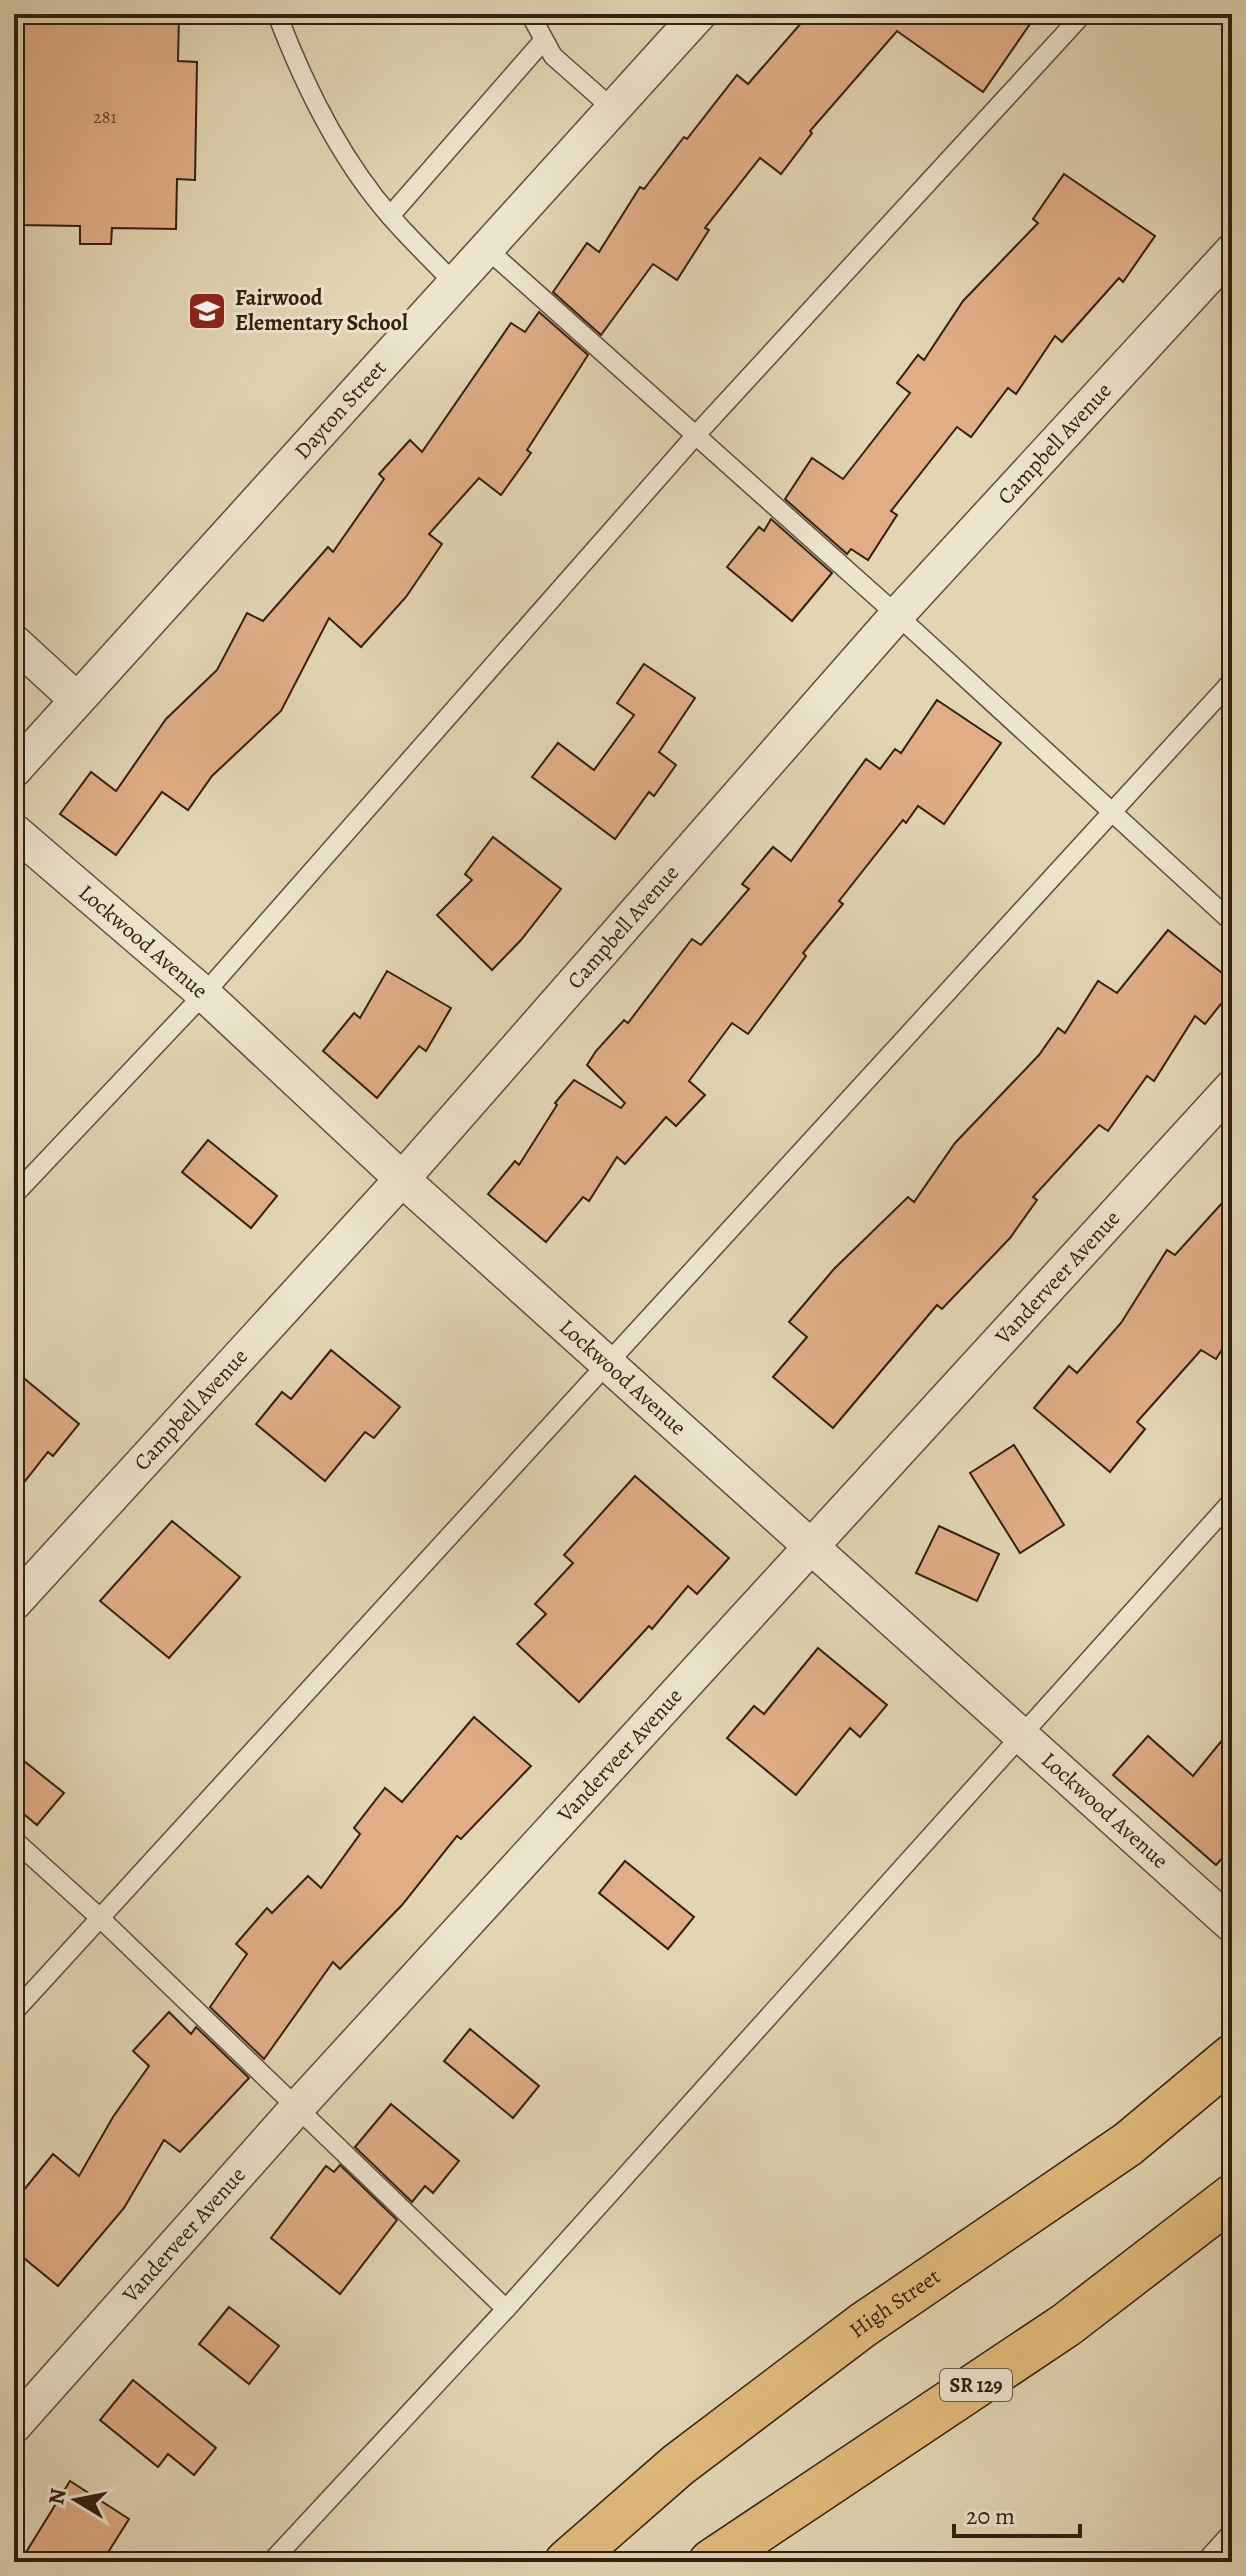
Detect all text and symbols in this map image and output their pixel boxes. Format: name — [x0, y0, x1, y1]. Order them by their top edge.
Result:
house number: 281 — [93, 105, 117, 129]
place label: Fairwood Elementary School — [235, 283, 408, 338]
school or university icon: Fairwood Elementary School — [186, 290, 228, 332]
street label: Dayton Street — [288, 354, 393, 466]
street label: Campbell Avenue — [991, 376, 1118, 511]
street label: Campbell Avenue — [561, 859, 686, 995]
street label: Lockwood Avenue — [72, 878, 214, 1006]
street label: Vanderveer Avenue — [988, 1204, 1127, 1352]
street label: Lockwood Avenue — [553, 1312, 693, 1442]
street label: Campbell Avenue — [127, 1342, 254, 1477]
street label: Vanderveer Avenue — [550, 1682, 689, 1830]
street label: Lockwood Avenue — [1035, 1745, 1175, 1876]
street label: Vanderveer Avenue — [115, 2161, 253, 2310]
street label: High Street — [843, 2262, 946, 2345]
road number: SR 129 — [940, 2369, 1012, 2401]
north arrow — [36, 2460, 116, 2540]
text: N — [41, 2486, 73, 2507]
scale bar — [954, 2488, 1080, 2538]
text: 20 m — [966, 2500, 1015, 2532]

